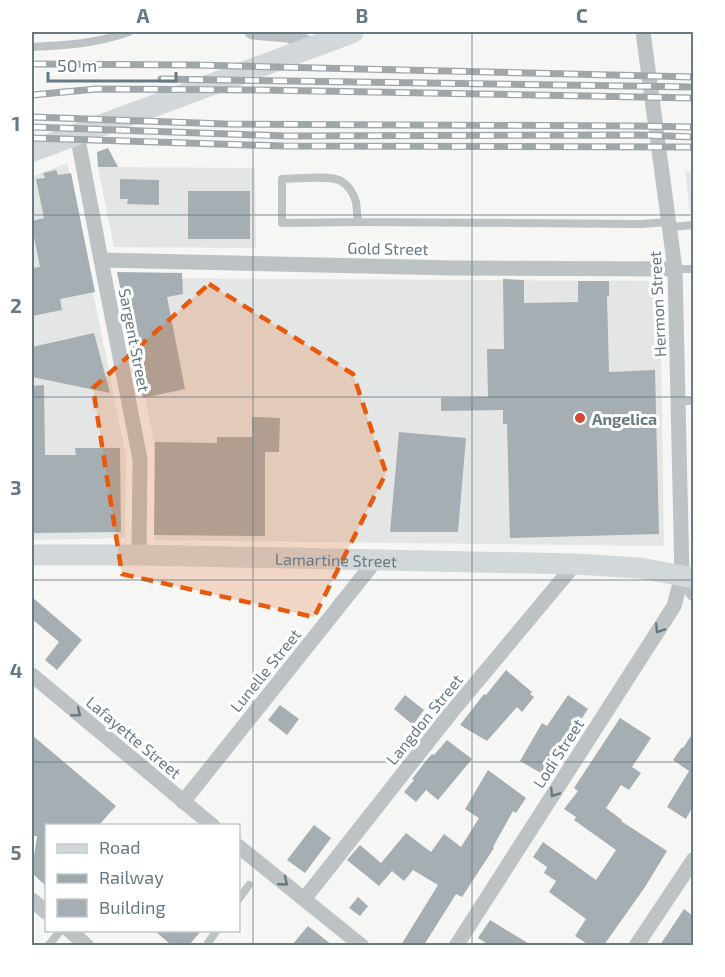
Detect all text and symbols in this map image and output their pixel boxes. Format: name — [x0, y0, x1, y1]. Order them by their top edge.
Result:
text: A — [136, 3, 150, 27]
text: B — [356, 3, 368, 27]
text: C — [576, 3, 588, 27]
scale bar — [48, 45, 176, 83]
text: 50 m — [57, 54, 97, 76]
text: 1 — [12, 111, 20, 135]
street label: Gold Street — [347, 238, 429, 258]
street label: Hermon Street — [645, 251, 669, 357]
street label: Sargent Street — [116, 287, 154, 393]
text: 2 — [10, 293, 22, 317]
place label: Angelica — [592, 409, 657, 428]
marker: Angelica — [573, 411, 587, 425]
text: 3 — [10, 475, 22, 499]
street label: Lamartine Street — [275, 548, 397, 570]
one-way arrow — [655, 623, 667, 633]
street label: Lunelle Street — [226, 625, 304, 715]
text: 4 — [10, 658, 23, 682]
street label: Langdon Street — [382, 670, 466, 768]
street label: Lafayette Street — [83, 692, 185, 782]
one-way arrow — [70, 705, 81, 716]
street label: Lodi Street — [529, 715, 587, 791]
one-way arrow — [549, 787, 561, 797]
legend — [45, 824, 240, 932]
text: Road — [99, 836, 140, 858]
text: 5 — [10, 840, 22, 864]
text: Railway — [99, 866, 164, 888]
one-way arrow — [278, 875, 289, 886]
text: Building — [99, 896, 166, 918]

